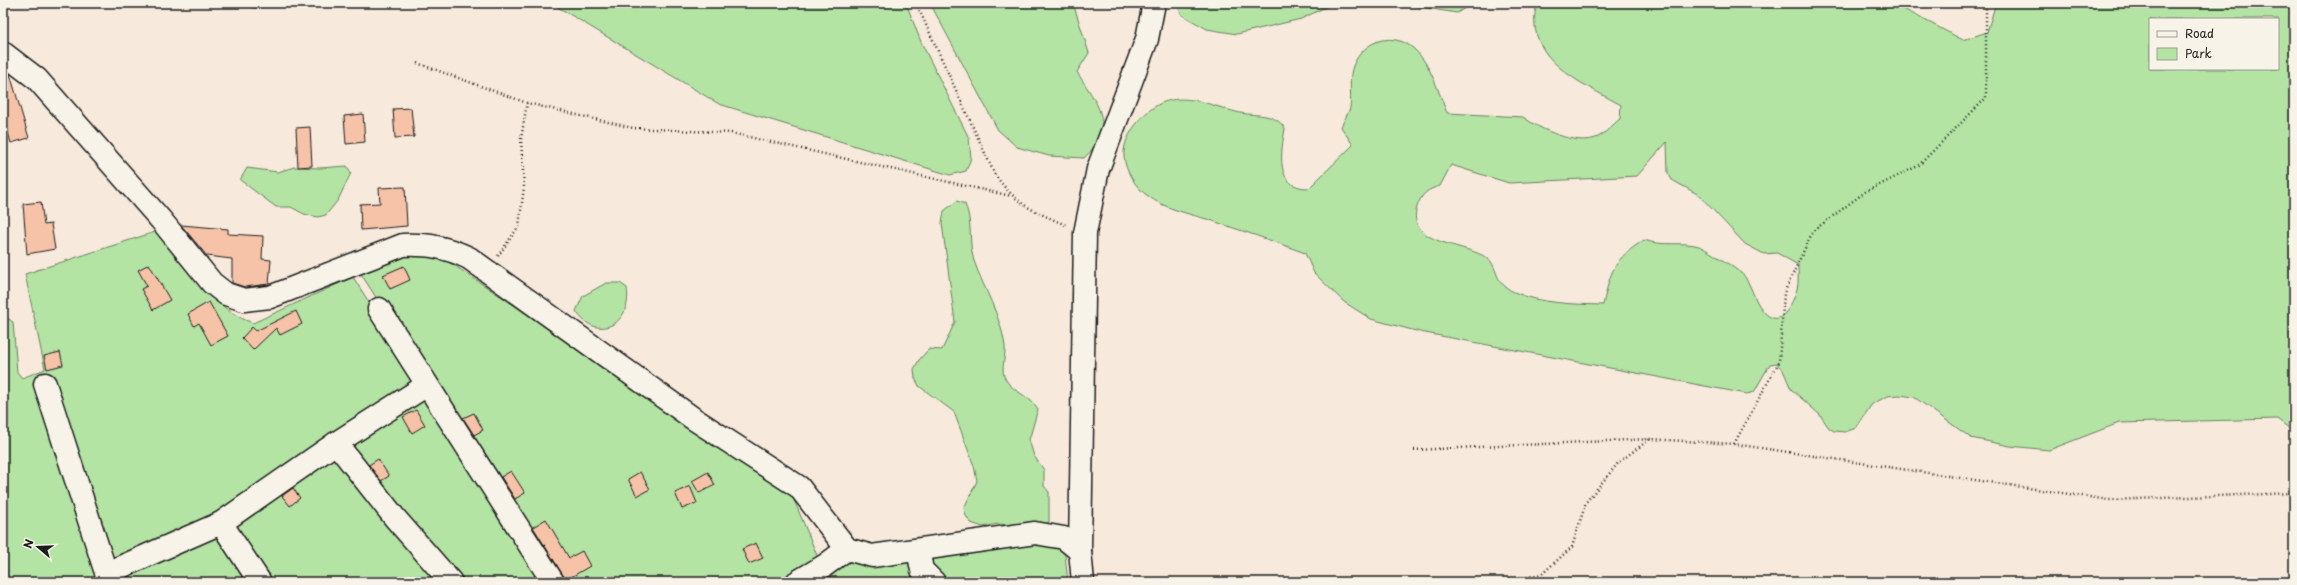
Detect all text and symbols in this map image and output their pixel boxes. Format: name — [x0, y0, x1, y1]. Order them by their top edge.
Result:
legend — [2149, 18, 2279, 70]
text: Road — [2185, 24, 2214, 42]
text: Park — [2185, 44, 2212, 62]
north arrow — [18, 527, 58, 567]
text: N — [19, 536, 38, 550]

